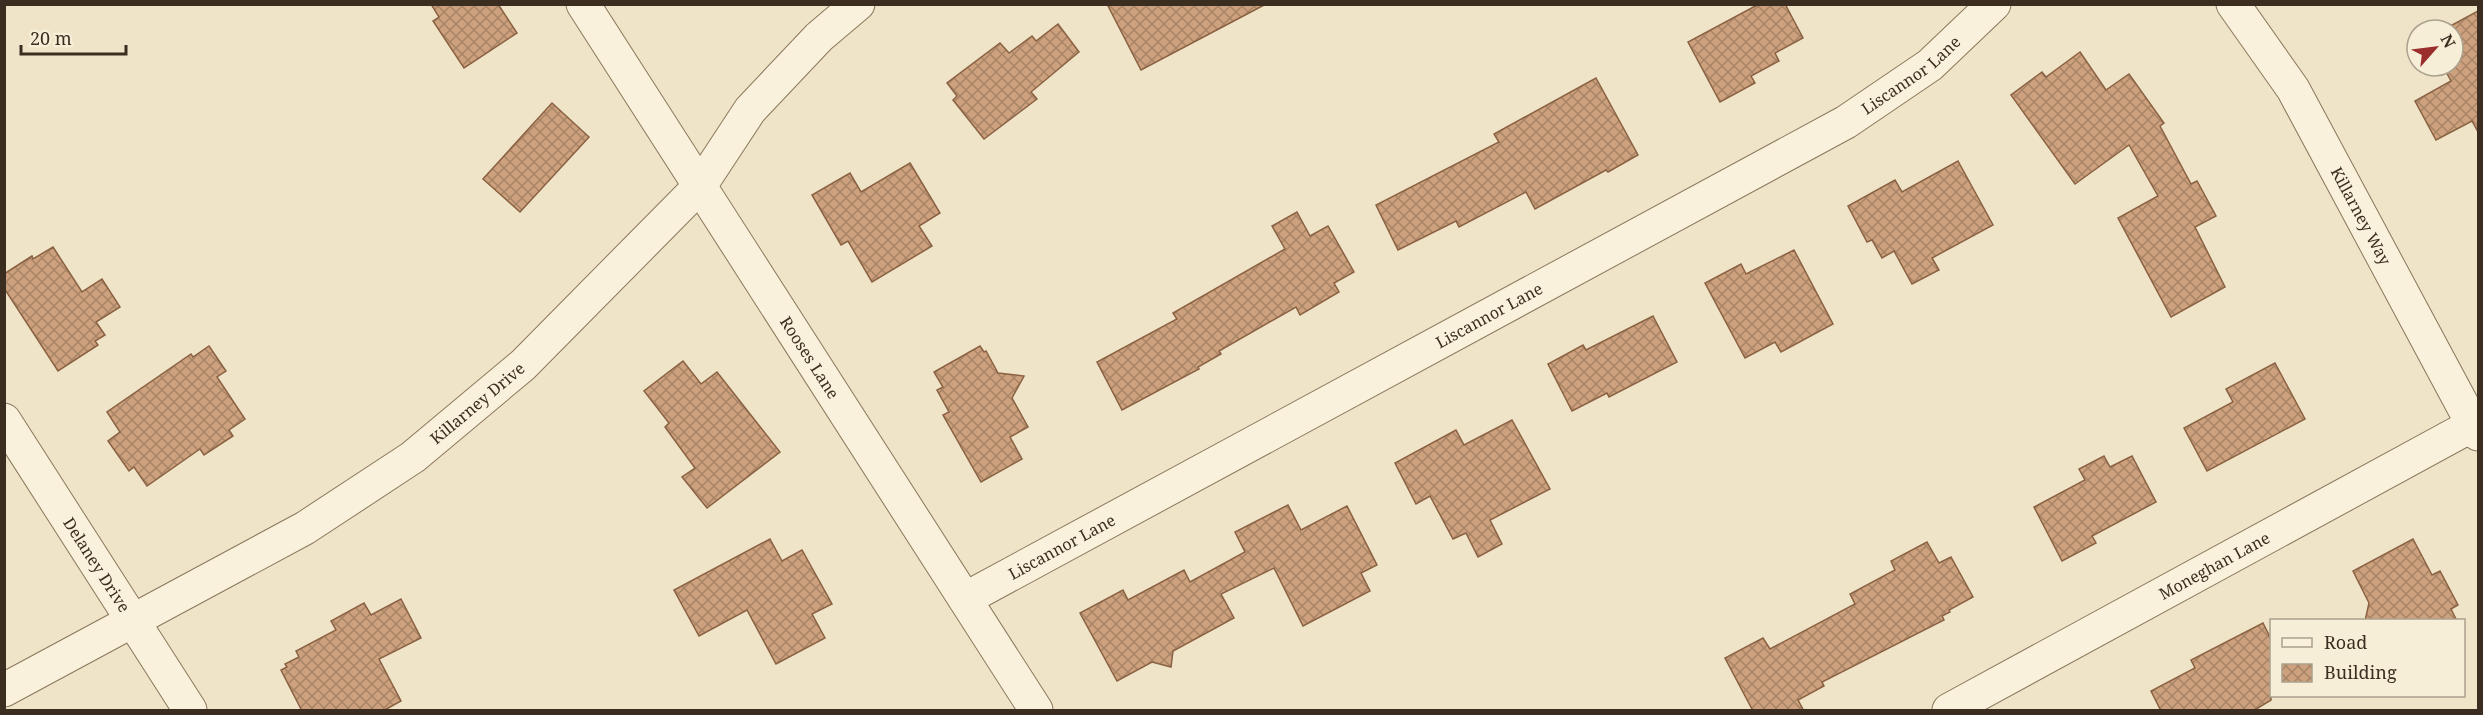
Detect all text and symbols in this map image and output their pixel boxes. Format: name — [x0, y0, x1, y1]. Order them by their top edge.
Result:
scale bar — [21, 18, 126, 56]
north arrow — [2405, 18, 2465, 78]
text: 20 m — [30, 26, 72, 50]
text: N — [2436, 30, 2461, 52]
street label: Liscannor Lane — [1857, 31, 1965, 119]
street label: Killarney Way — [2326, 163, 2397, 270]
street label: Liscannor Lane — [1432, 277, 1547, 353]
street label: Rooses Lane — [775, 312, 844, 403]
street label: Killarney Drive — [425, 357, 529, 449]
street label: Liscannor Lane — [1004, 509, 1119, 585]
street label: Delaney Drive — [58, 513, 135, 616]
street label: Moneghan Lane — [2155, 526, 2274, 605]
legend — [2270, 619, 2465, 697]
text: Road — [2324, 630, 2367, 654]
text: Building — [2324, 660, 2397, 684]

